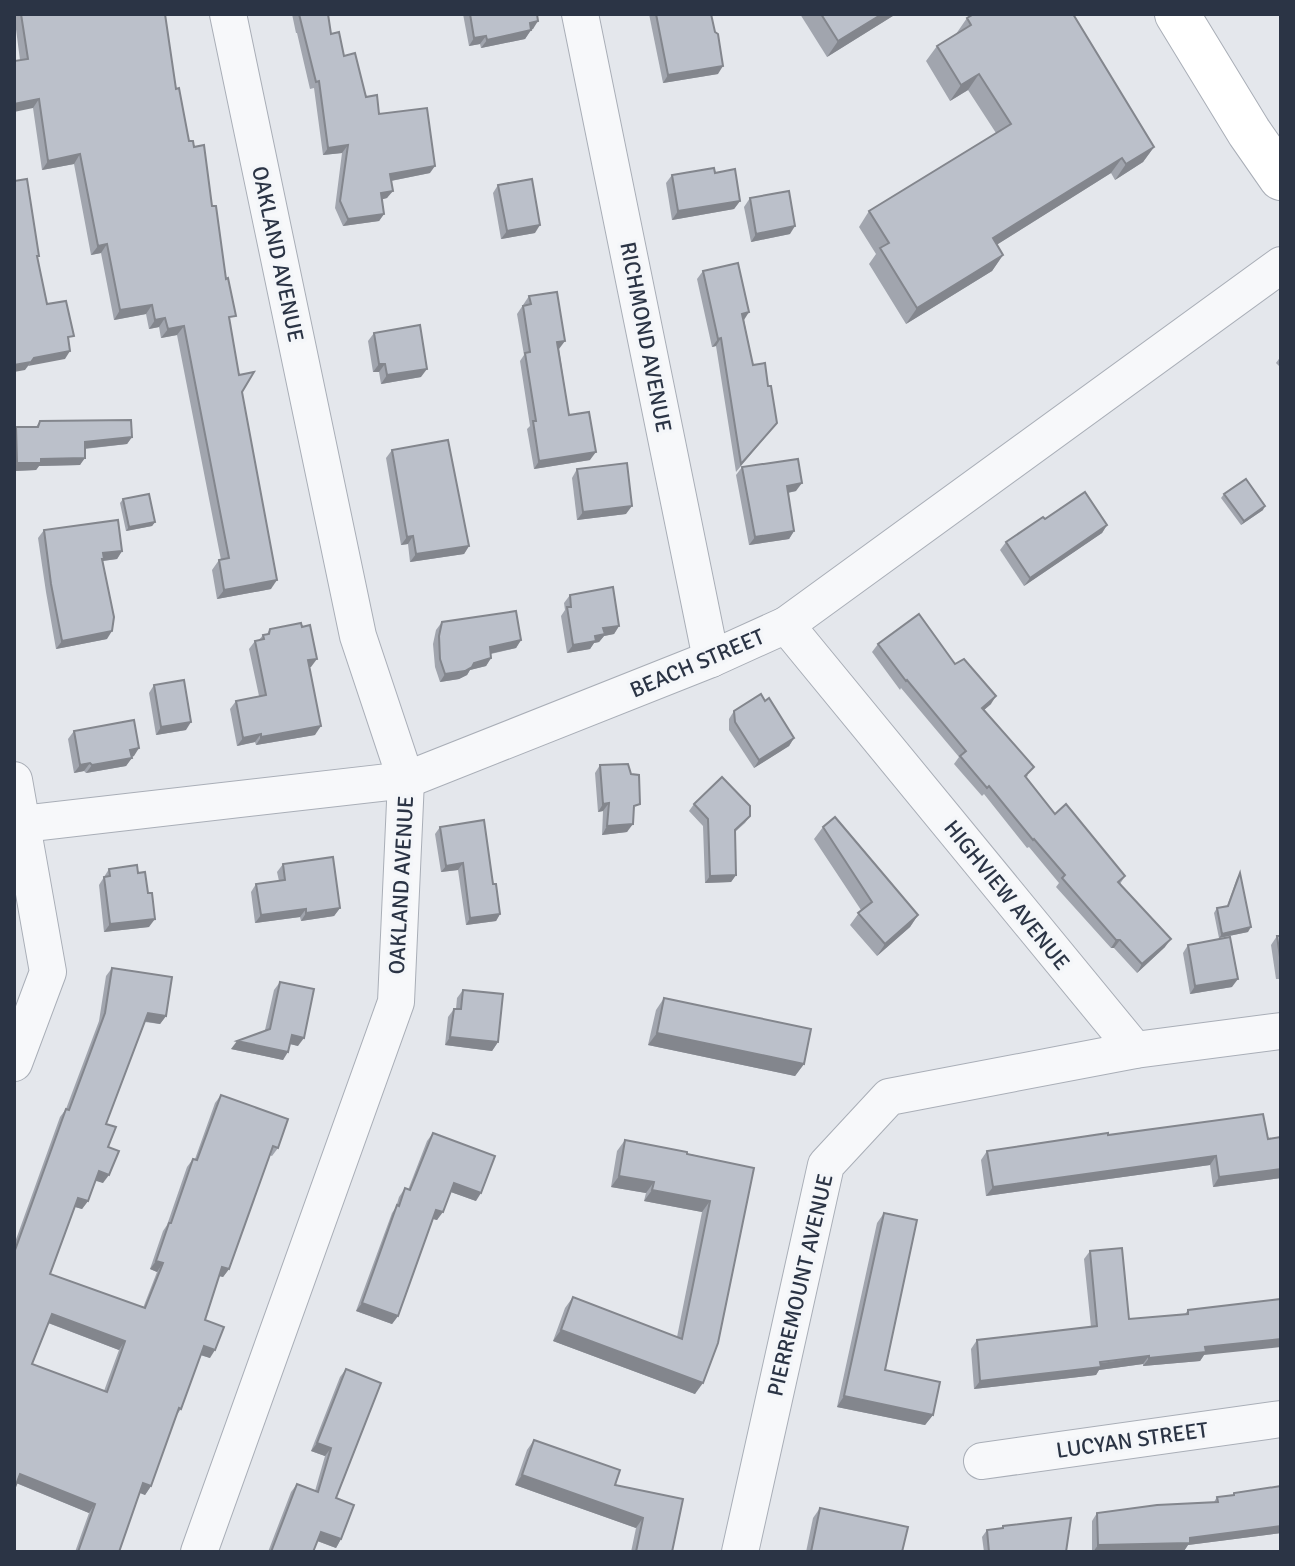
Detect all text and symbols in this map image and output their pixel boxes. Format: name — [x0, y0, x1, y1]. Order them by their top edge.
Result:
street label: OAKLAND AVENUE — [246, 164, 310, 344]
street label: RICHMOND AVENUE — [614, 239, 678, 435]
street label: BEACH STREET — [626, 623, 768, 703]
street label: OAKLAND AVENUE — [383, 795, 419, 975]
street label: HIGHVIEW AVENUE — [938, 815, 1076, 975]
street label: PIERREMOUNT AVENUE — [761, 1171, 839, 1399]
street label: LUCYAN STREET — [1054, 1416, 1210, 1464]

